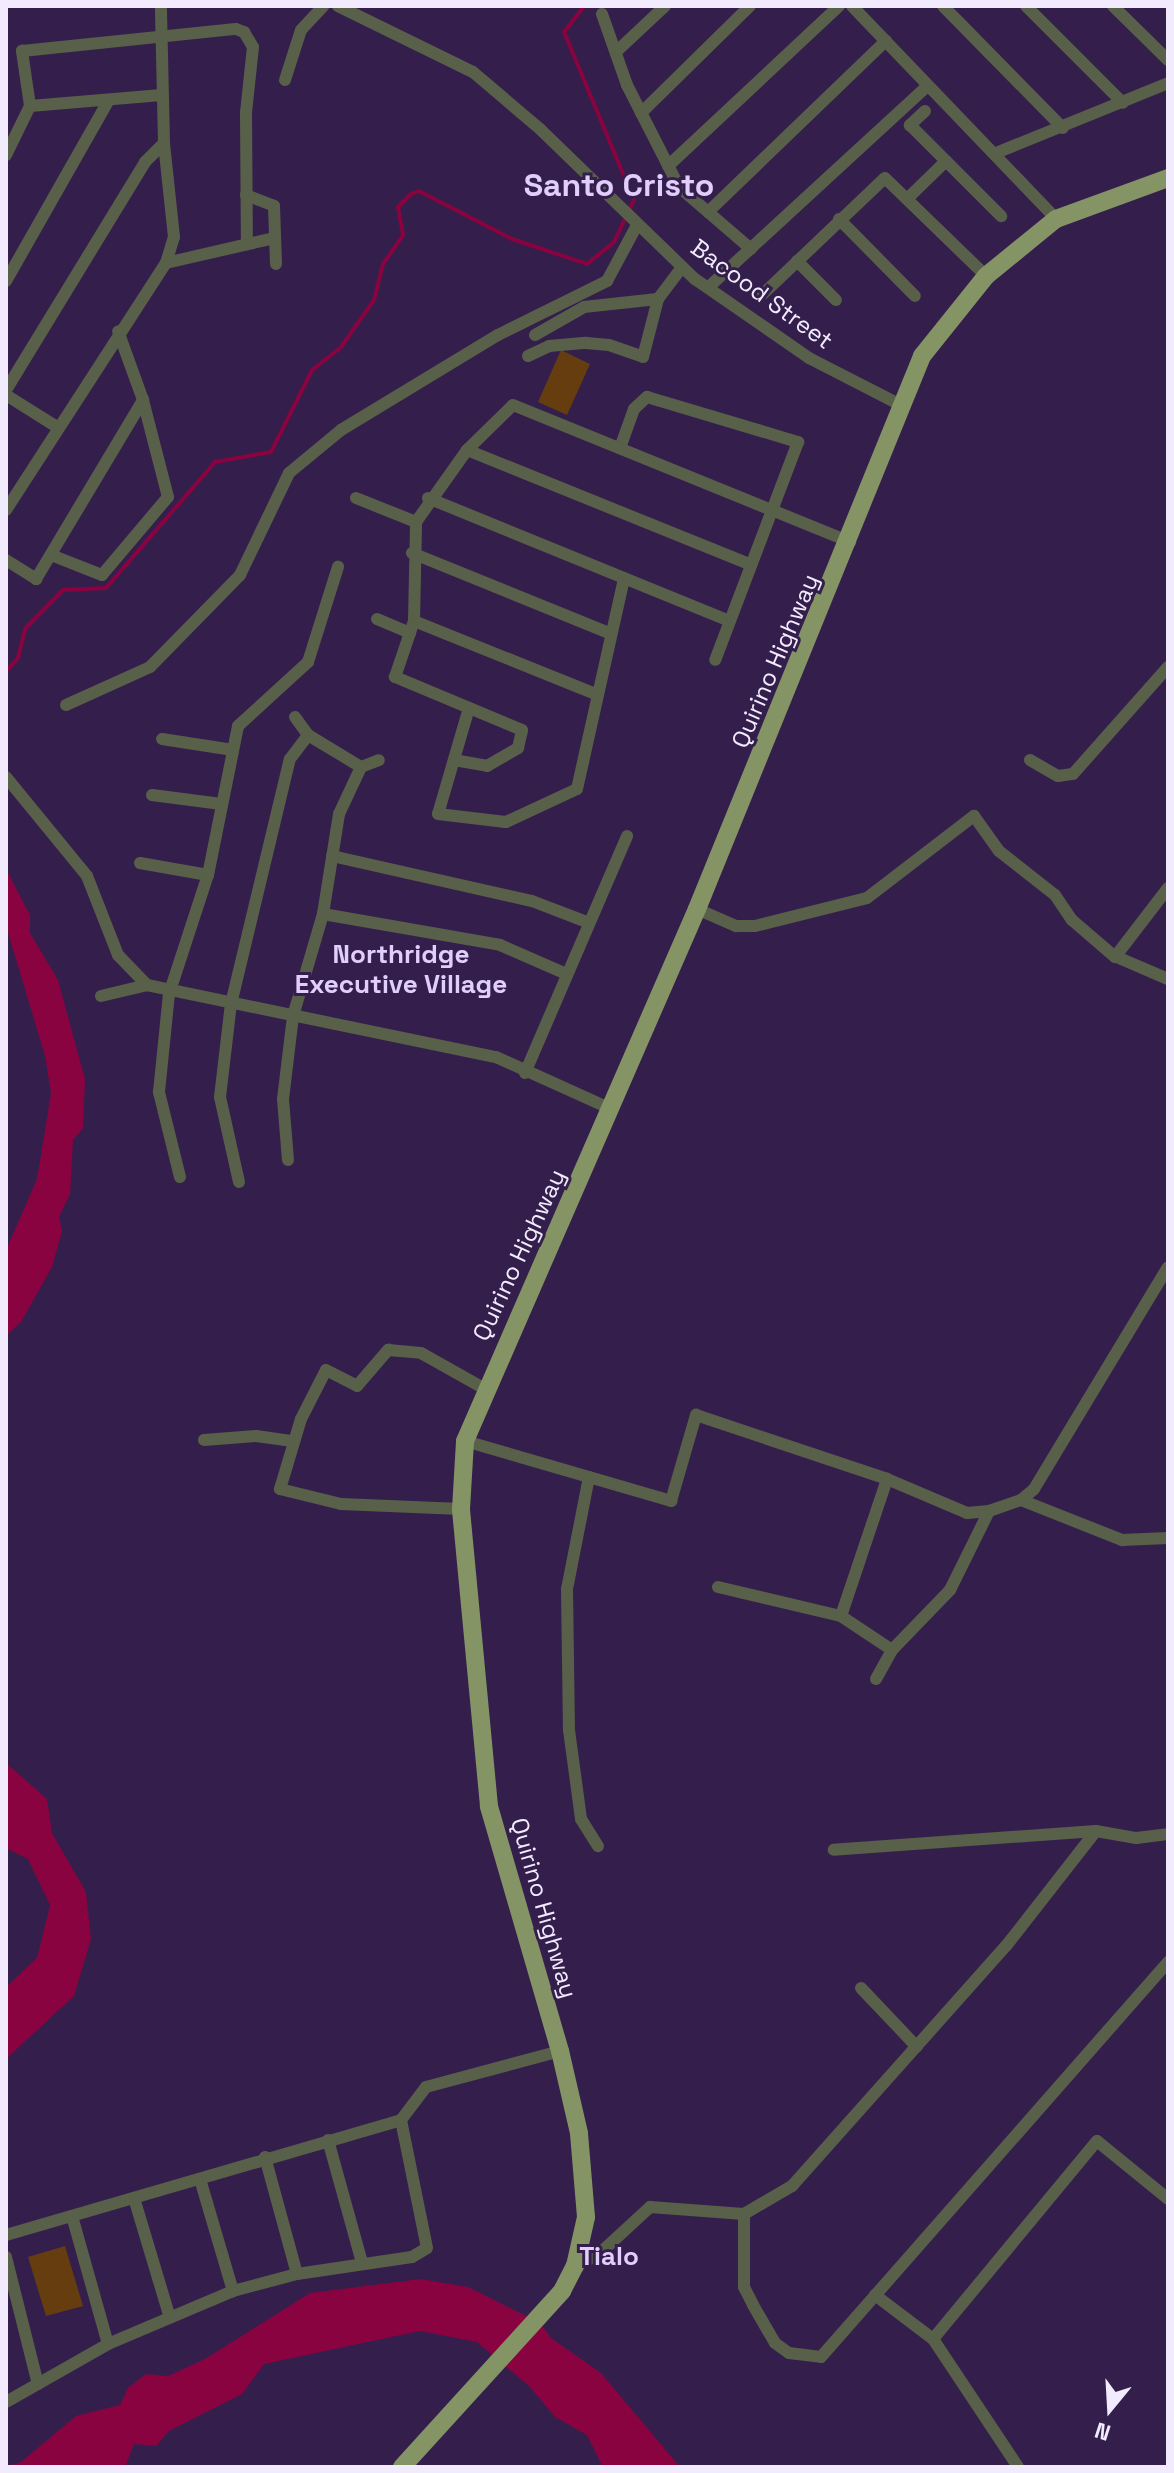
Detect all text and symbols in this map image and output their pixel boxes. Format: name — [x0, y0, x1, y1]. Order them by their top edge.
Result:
district label: Santo Cristo — [524, 166, 714, 204]
street label: Bacood Street — [685, 233, 839, 355]
street label: Quirino Highway — [725, 570, 825, 752]
district label: Northridge Executive Village — [295, 939, 507, 1000]
street label: Quirino Highway — [467, 1165, 571, 1345]
street label: Quirino Highway — [505, 1815, 583, 2001]
district label: Tialo — [579, 2241, 639, 2273]
north arrow — [1070, 2369, 1150, 2449]
text: N — [1091, 2416, 1114, 2447]

